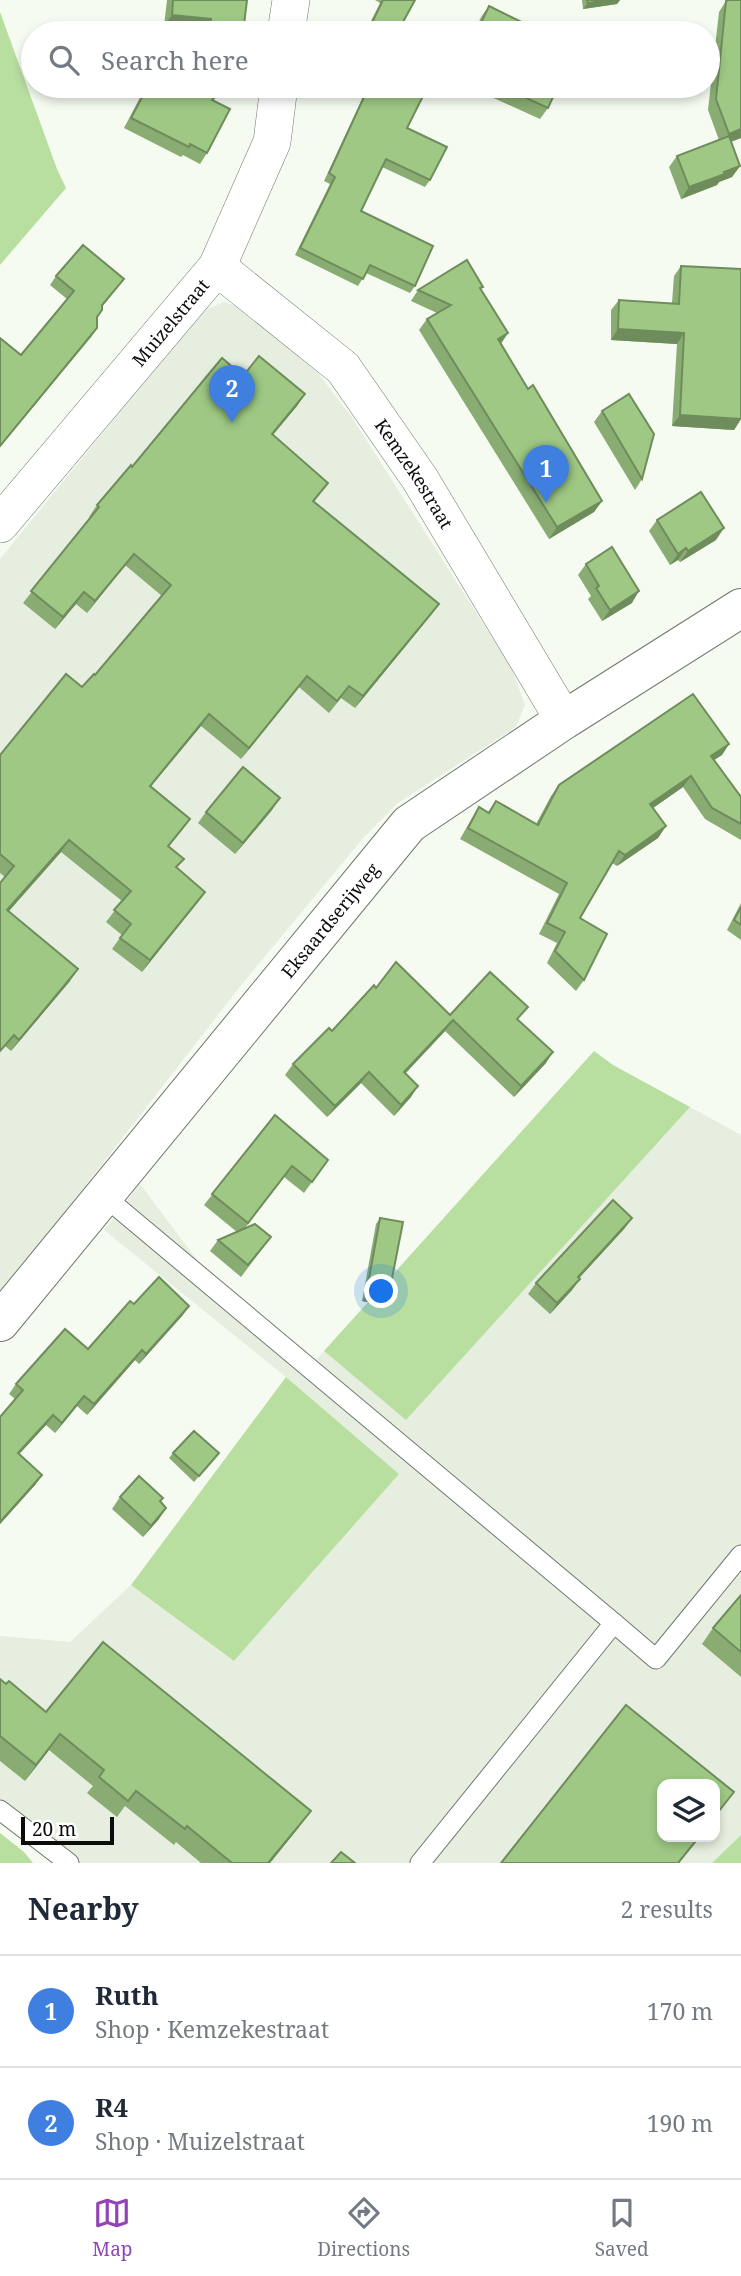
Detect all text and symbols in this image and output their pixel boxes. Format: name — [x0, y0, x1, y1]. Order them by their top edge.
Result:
search box — [21, 21, 720, 98]
icon: search — [45, 41, 83, 79]
text: Search here — [101, 42, 249, 78]
street label: Muizelstraat — [126, 273, 214, 371]
pin: 2 — [209, 365, 255, 423]
street label: Kemzekestraat — [370, 414, 459, 533]
pin: 1 — [523, 445, 569, 503]
street label: Eksaardserijweg — [276, 857, 385, 983]
your location — [364, 1274, 398, 1308]
map controls — [657, 1779, 720, 1842]
button: layers — [657, 1779, 720, 1842]
scale bar — [21, 1814, 114, 1846]
text: 20 m — [32, 1816, 76, 1842]
text: Nearby — [28, 1888, 139, 1929]
text: 2 results — [620, 1893, 713, 1925]
text: Ruth — [95, 1977, 159, 2013]
text: 1 — [45, 1995, 58, 2027]
text: 170 m — [647, 1995, 713, 2027]
text: Shop · Kemzekestraat — [95, 2013, 329, 2045]
text: R4 — [95, 2089, 128, 2125]
text: 2 — [45, 2107, 58, 2139]
text: 190 m — [647, 2107, 713, 2139]
text: Shop · Muizelstraat — [95, 2125, 305, 2157]
tab: Map — [92, 2194, 133, 2262]
tab: Directions — [317, 2194, 410, 2262]
tab: Saved — [595, 2194, 649, 2262]

